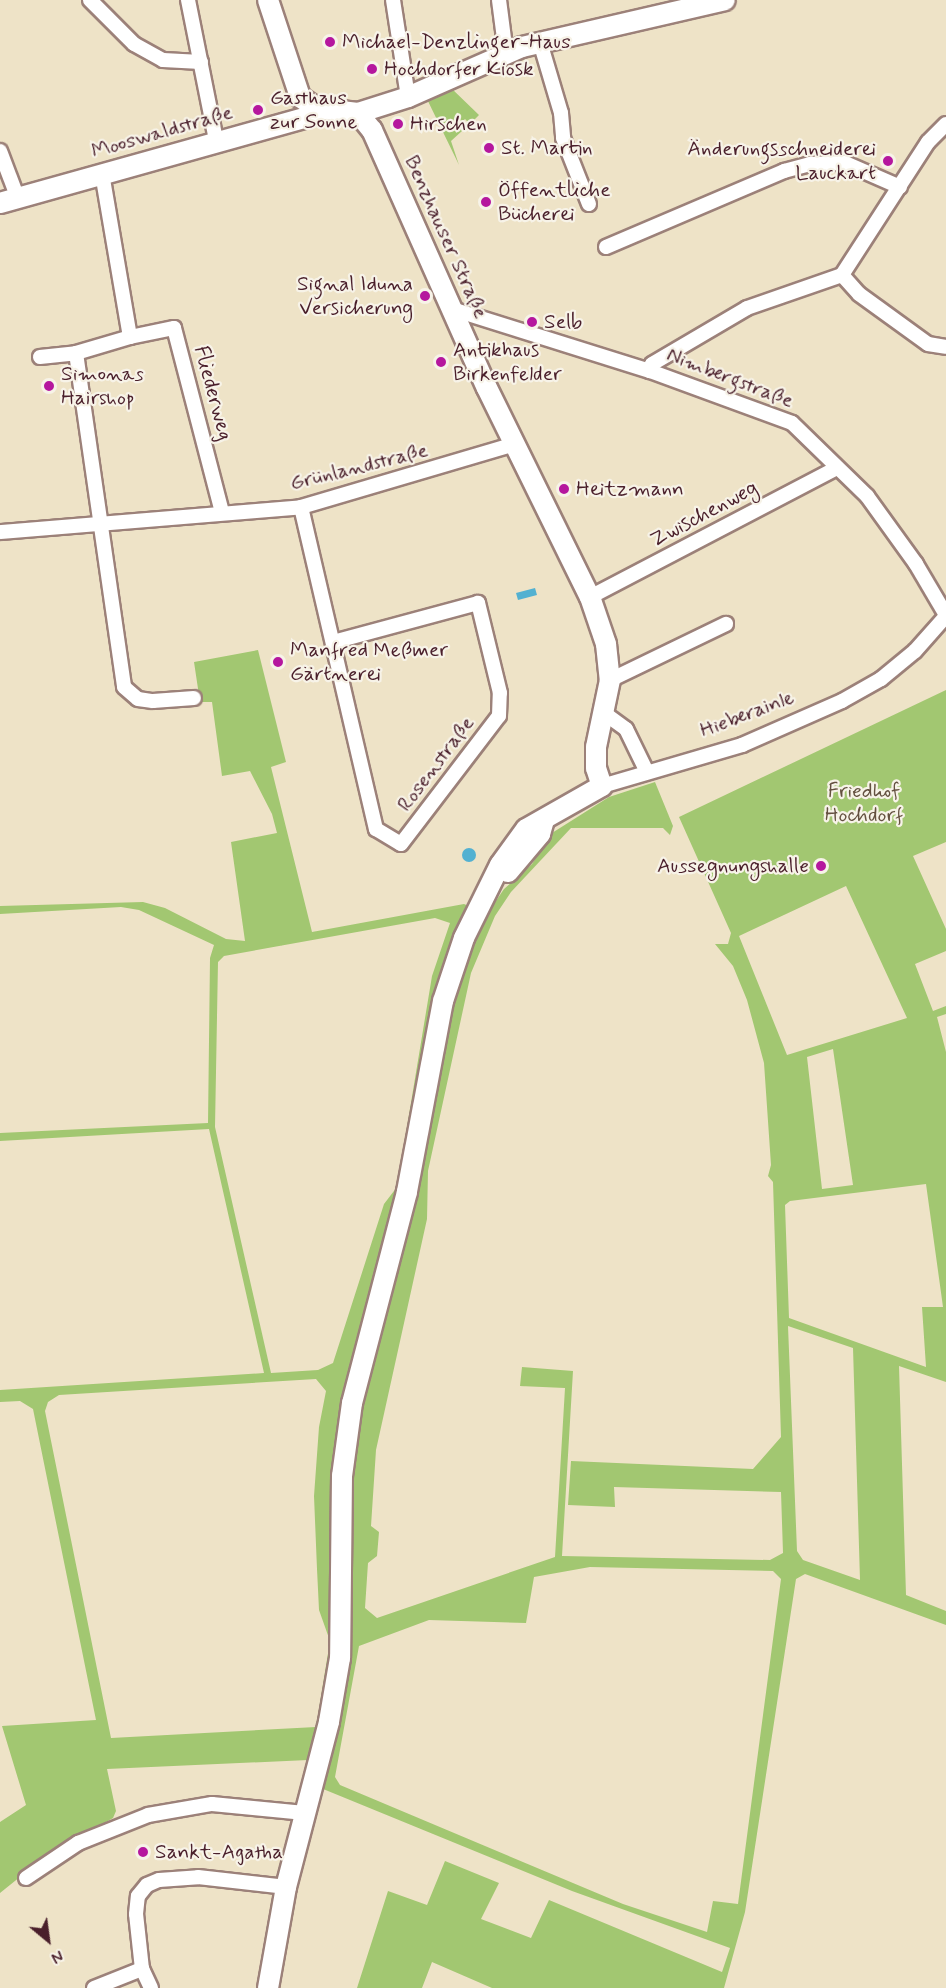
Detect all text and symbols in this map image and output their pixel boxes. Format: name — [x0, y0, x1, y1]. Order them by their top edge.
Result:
place label: Michael-Denzlinger-Haus — [342, 29, 571, 55]
marker: Michael-Denzlinger-Haus — [323, 35, 337, 49]
place label: Hochdorfer Kiosk — [384, 56, 535, 82]
marker: Hochdorfer Kiosk — [365, 62, 379, 76]
place label: Gasthaus zur Sonne — [270, 85, 363, 135]
street label: Mooswaldstraße — [88, 100, 236, 164]
marker: Gasthaus zur Sonne — [251, 103, 265, 117]
place label: Hirschen — [410, 111, 487, 137]
marker: Hirschen — [391, 117, 405, 131]
place label: St. Martin — [501, 135, 593, 161]
place label: Änderungsschneiderei Lauckart — [687, 136, 876, 186]
marker: St. Martin — [482, 141, 496, 155]
street label: Benzhauser Straße — [399, 152, 493, 322]
marker: Änderungsschneiderei Lauckart — [881, 154, 895, 168]
place label: Öffentliche Bücherei — [498, 177, 610, 227]
marker: Öffentliche Bücherei — [479, 195, 493, 209]
place label: Signal Iduna Versicherung — [298, 271, 413, 321]
marker: Signal Iduna Versicherung — [418, 289, 432, 303]
place label: Selb — [544, 309, 582, 335]
marker: Selb — [525, 315, 539, 329]
place label: Antikhaus Birkenfelder — [453, 337, 562, 387]
street label: Nimbergstraße — [663, 342, 797, 414]
street label: Fliederweg — [188, 343, 238, 443]
marker: Antikhaus Birkenfelder — [434, 355, 448, 369]
place label: Simonas Hairshop — [61, 361, 144, 411]
marker: Simonas Hairshop — [42, 379, 56, 393]
street label: Grünlandstraße — [288, 438, 430, 496]
street label: Zwischenweg — [646, 475, 762, 553]
place label: Heitzmann — [576, 476, 684, 502]
marker: Heitzmann — [557, 482, 571, 496]
place label: Manfred Meßmer Gärtnerei — [290, 637, 450, 687]
marker: Manfred Meßmer Gärtnerei — [271, 655, 285, 669]
street label: Hieberainle — [696, 685, 798, 743]
street label: Rosenstraße — [392, 711, 480, 817]
park label: Friedhof Hochdorf — [825, 778, 903, 828]
place label: Aussegnungshalle — [657, 853, 809, 879]
marker: Aussegnungshalle — [814, 859, 828, 873]
place label: Sankt-Agatha — [155, 1839, 283, 1865]
marker: Sankt-Agatha — [136, 1845, 150, 1859]
north arrow — [18, 1910, 78, 1970]
text: N — [47, 1944, 67, 1968]

